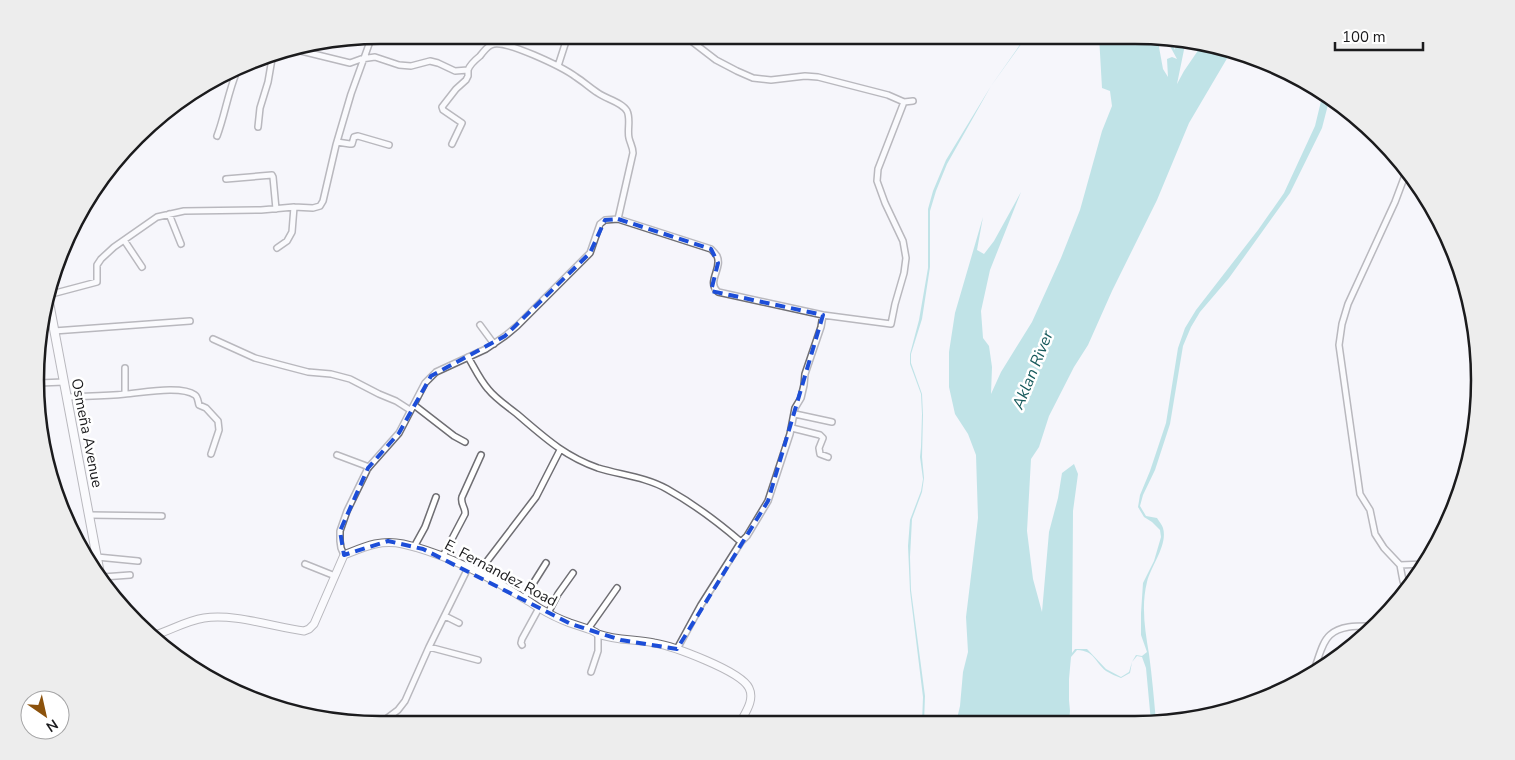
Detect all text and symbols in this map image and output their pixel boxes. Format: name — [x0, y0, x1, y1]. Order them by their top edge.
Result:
scale bar — [1335, 20, 1422, 52]
text: 100 m — [1342, 27, 1386, 47]
water label: Aklan River — [1007, 326, 1059, 413]
street label: Osmeña Avenue — [67, 377, 107, 489]
street label: E. Fernandez Road — [441, 535, 561, 611]
north arrow — [20, 690, 70, 740]
text: N — [42, 715, 62, 736]

